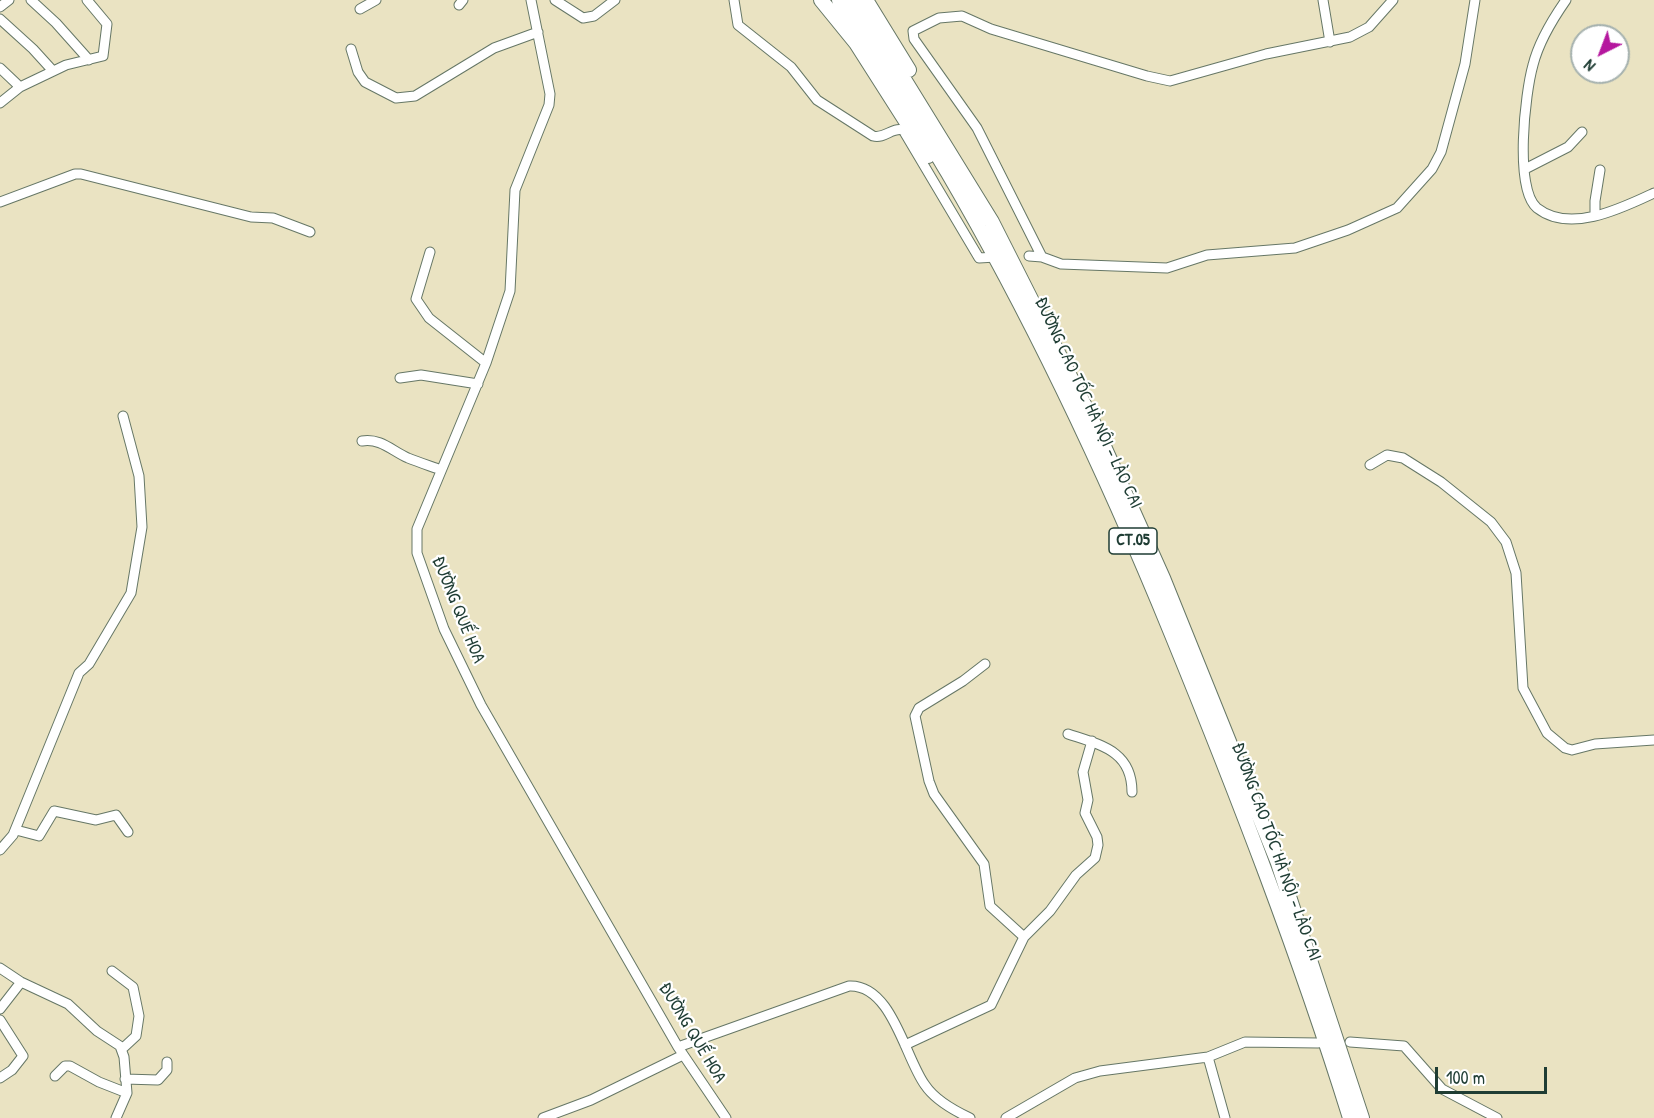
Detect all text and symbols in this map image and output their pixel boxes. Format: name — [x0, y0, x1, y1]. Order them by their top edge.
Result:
north arrow — [1570, 24, 1630, 84]
text: N — [1579, 55, 1600, 77]
street label: ĐƯỜNG CAO TỐC HÀ NỘI - LÀO CAI — [1029, 294, 1147, 512]
road number: CT.05 — [1109, 528, 1157, 554]
street label: ĐƯỜNG QUẾ HOA — [427, 553, 489, 667]
street label: ĐƯỜNG CAO TỐC HÀ NỘI - LÀO CAI — [1226, 740, 1326, 964]
street label: ĐƯỜNG QUẾ HOA — [654, 979, 730, 1087]
scale bar — [1438, 1055, 1550, 1093]
text: 100 m — [1446, 1065, 1485, 1090]

